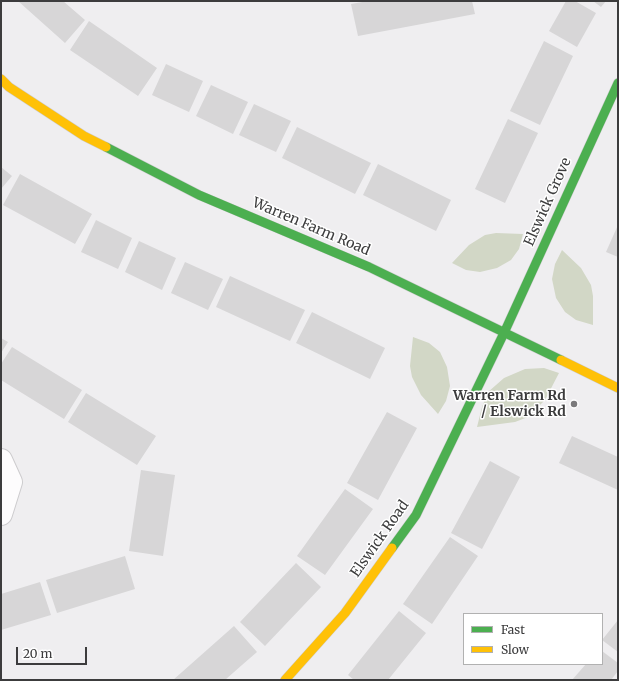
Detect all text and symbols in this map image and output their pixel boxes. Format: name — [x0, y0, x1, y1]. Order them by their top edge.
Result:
street label: Elswick Grove — [521, 155, 575, 249]
street label: Warren Farm Road — [250, 195, 372, 259]
place label: Warren Farm Rd / Elswick Rd — [453, 388, 566, 420]
marker: Warren Farm Rd / Elswick Rd — [569, 399, 579, 409]
street label: Elswick Road — [347, 497, 413, 581]
legend — [463, 613, 603, 665]
text: Fast — [501, 622, 525, 637]
scale bar — [18, 639, 89, 665]
text: Slow — [501, 642, 529, 657]
text: 20 m — [23, 646, 52, 661]

